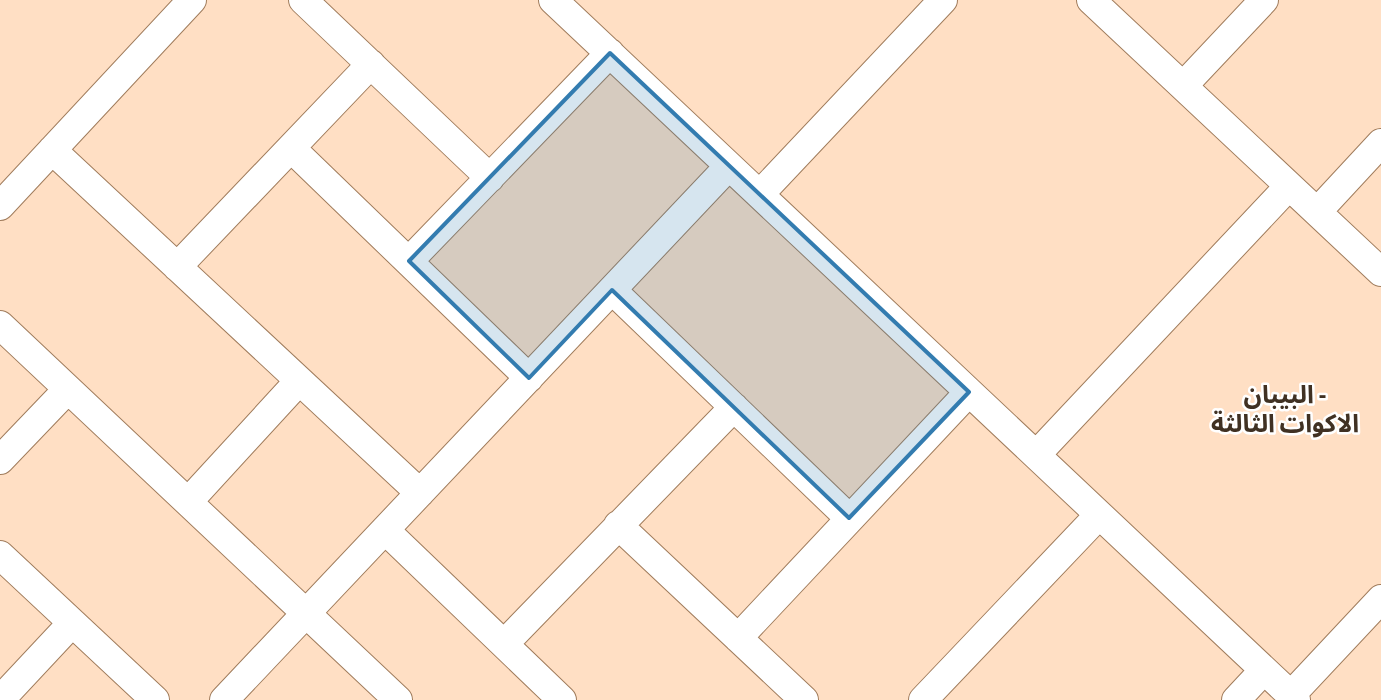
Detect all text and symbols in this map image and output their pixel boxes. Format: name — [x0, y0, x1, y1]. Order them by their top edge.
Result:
district label: البيبان - الاكوات الثالثة — [1211, 379, 1359, 438]

